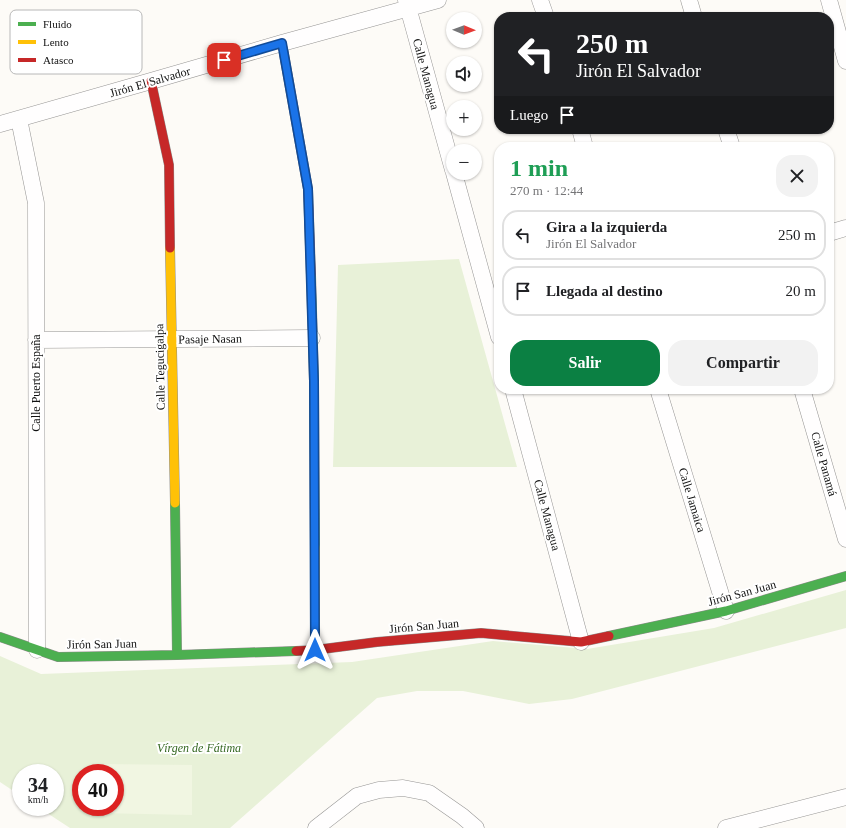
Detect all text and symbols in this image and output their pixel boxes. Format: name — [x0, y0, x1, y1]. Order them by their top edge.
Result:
legend — [10, 10, 142, 74]
north arrow — [446, 12, 482, 48]
map controls — [446, 12, 482, 180]
text: Fluido — [43, 18, 72, 30]
icon: left — [510, 28, 562, 80]
text: 250 m — [576, 28, 648, 59]
text: Lento — [43, 36, 69, 48]
street label: Calle Managua — [410, 37, 442, 112]
pin — [207, 43, 241, 77]
icon: arrive — [213, 49, 235, 71]
text: Atasco — [43, 54, 74, 66]
button: sound — [446, 56, 482, 92]
text: Jirón El Salvador — [576, 61, 701, 81]
street label: Jirón El Salvador — [108, 64, 192, 100]
button: + — [446, 100, 482, 136]
icon: arrive — [556, 104, 578, 126]
text: Luego — [510, 107, 548, 123]
button: − — [446, 144, 482, 180]
text: 1 min — [510, 155, 568, 181]
button: close — [776, 155, 818, 197]
text: 270 m · 12:44 — [510, 183, 583, 198]
text: Gira a la izquierda — [546, 219, 667, 235]
icon: left — [512, 224, 534, 246]
text: 250 m — [778, 227, 816, 243]
text: Jirón El Salvador — [546, 236, 636, 251]
icon: arrive — [512, 280, 534, 302]
text: Llegada al destino — [546, 283, 663, 299]
text: 20 m — [786, 283, 816, 299]
street label: Calle Tegucigalpa — [152, 323, 168, 410]
street label: Pasaje Nasan — [178, 331, 242, 347]
street label: Calle Puerto España — [29, 334, 43, 432]
button: Salir — [510, 340, 660, 386]
button: Compartir — [668, 340, 818, 386]
street label: Calle Panamá — [808, 430, 840, 498]
street label: Calle Jamaica — [676, 466, 709, 535]
street label: Calle Managua — [531, 478, 563, 553]
street label: Jirón San Juan — [706, 577, 778, 609]
street label: Jirón San Juan — [389, 616, 459, 636]
position arrow — [294, 629, 336, 671]
street label: Jirón San Juan — [67, 636, 137, 652]
park label: Vírgen de Fátima — [157, 741, 241, 755]
speed limit sign: 40 — [72, 764, 124, 816]
text: 34 — [28, 774, 48, 796]
text: km/h — [28, 794, 48, 805]

